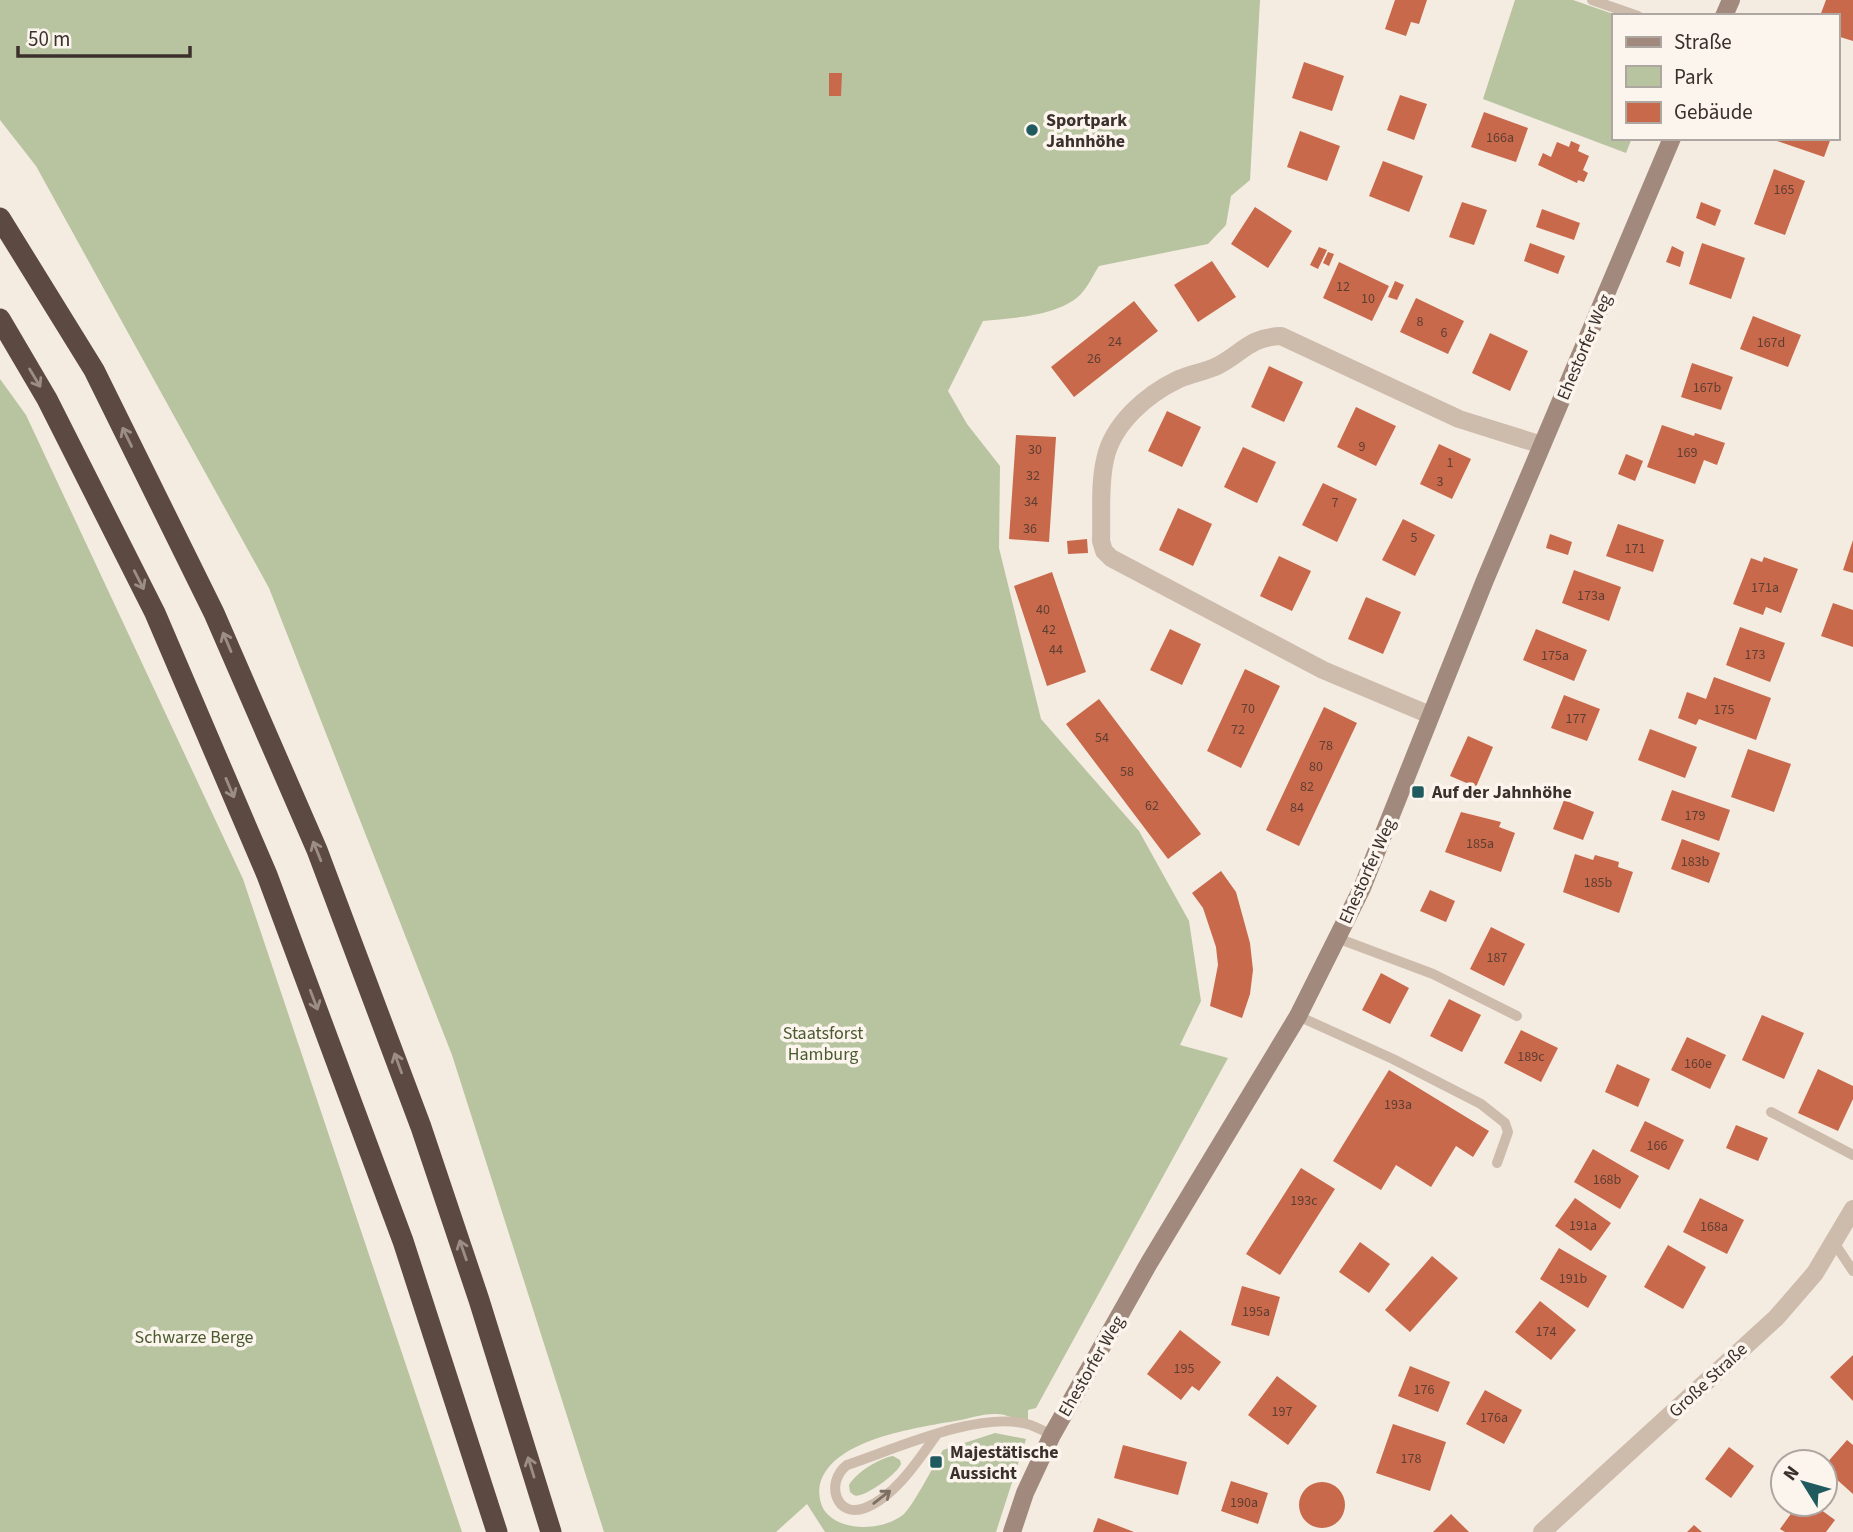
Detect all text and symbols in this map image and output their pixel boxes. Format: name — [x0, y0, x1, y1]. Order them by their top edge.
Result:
scale bar — [18, 14, 189, 58]
legend — [1612, 14, 1839, 140]
text: 50 m — [28, 24, 70, 54]
text: Straße — [1674, 27, 1732, 57]
text: Park — [1674, 62, 1714, 92]
text: Gebäude — [1674, 97, 1753, 127]
place label: Sportpark Jahnhöhe — [1046, 108, 1127, 154]
marker: Sportpark Jahnhöhe — [1024, 122, 1040, 138]
house number: 166a — [1486, 128, 1514, 148]
house number: 165 — [1774, 180, 1794, 200]
house number: 12 — [1336, 277, 1350, 297]
house number: 10 — [1361, 289, 1375, 309]
street label: Ehestorfer Weg — [1551, 290, 1618, 404]
house number: 8 — [1417, 312, 1424, 332]
house number: 6 — [1441, 323, 1448, 343]
house number: 24 — [1108, 332, 1122, 352]
house number: 167d — [1757, 333, 1785, 353]
house number: 26 — [1087, 349, 1101, 369]
one-way arrow — [28, 368, 42, 388]
house number: 167b — [1693, 378, 1722, 398]
one-way arrow — [120, 427, 134, 448]
house number: 9 — [1359, 437, 1366, 457]
house number: 30 — [1028, 440, 1042, 460]
house number: 169 — [1677, 443, 1697, 463]
house number: 1 — [1447, 453, 1454, 473]
house number: 32 — [1026, 466, 1040, 486]
house number: 3 — [1437, 472, 1444, 492]
house number: 34 — [1024, 492, 1038, 512]
house number: 7 — [1332, 493, 1339, 513]
house number: 36 — [1023, 519, 1037, 539]
house number: 5 — [1411, 528, 1418, 548]
house number: 171 — [1625, 539, 1645, 559]
one-way arrow — [132, 569, 146, 590]
house number: 171a — [1751, 578, 1779, 598]
house number: 173a — [1577, 586, 1605, 606]
house number: 40 — [1036, 600, 1050, 620]
house number: 42 — [1042, 620, 1056, 640]
one-way arrow — [220, 631, 233, 653]
house number: 44 — [1049, 640, 1063, 660]
house number: 173 — [1745, 645, 1765, 665]
house number: 175a — [1541, 646, 1569, 666]
house number: 70 — [1241, 699, 1255, 719]
house number: 175 — [1714, 700, 1734, 720]
house number: 177 — [1566, 709, 1586, 729]
house number: 72 — [1231, 720, 1245, 740]
house number: 54 — [1095, 728, 1109, 748]
house number: 78 — [1319, 736, 1333, 756]
house number: 80 — [1309, 757, 1323, 777]
house number: 58 — [1120, 762, 1134, 782]
one-way arrow — [225, 777, 238, 799]
house number: 82 — [1300, 777, 1314, 797]
place label: Auf der Jahnhöhe — [1431, 780, 1572, 805]
marker: Auf der Jahnhöhe — [1410, 784, 1426, 800]
house number: 62 — [1145, 796, 1159, 816]
house number: 84 — [1290, 798, 1304, 818]
house number: 179 — [1685, 806, 1705, 826]
street label: Ehestorfer Weg — [1333, 814, 1402, 928]
house number: 185a — [1466, 834, 1494, 854]
one-way arrow — [309, 840, 322, 862]
house number: 183b — [1681, 852, 1710, 872]
house number: 185b — [1584, 873, 1613, 893]
house number: 187 — [1487, 948, 1507, 968]
one-way arrow — [309, 988, 321, 1010]
park label: Staatsforst Hamburg — [783, 1021, 863, 1067]
house number: 189c — [1517, 1047, 1545, 1067]
one-way arrow — [391, 1053, 403, 1075]
house number: 160e — [1684, 1054, 1712, 1074]
house number: 193a — [1384, 1095, 1412, 1115]
house number: 166 — [1647, 1136, 1667, 1156]
house number: 168b — [1593, 1170, 1622, 1190]
house number: 193c — [1290, 1191, 1318, 1211]
house number: 191a — [1569, 1216, 1597, 1236]
house number: 168a — [1700, 1217, 1728, 1237]
one-way arrow — [455, 1239, 468, 1261]
house number: 191b — [1559, 1269, 1588, 1289]
house number: 195a — [1242, 1302, 1270, 1322]
street label: Ehestorfer Weg — [1052, 1311, 1131, 1421]
house number: 174 — [1536, 1322, 1556, 1342]
park label: Schwarze Berge — [135, 1325, 254, 1350]
street label: Große Straße — [1664, 1337, 1753, 1423]
house number: 195 — [1174, 1359, 1194, 1379]
house number: 176 — [1414, 1380, 1434, 1400]
house number: 197 — [1272, 1402, 1292, 1422]
house number: 176a — [1480, 1408, 1508, 1428]
place label: Majestätische Aussicht — [949, 1440, 1059, 1486]
north arrow — [1769, 1448, 1839, 1518]
house number: 178 — [1401, 1449, 1421, 1469]
marker: Majestätische Aussicht — [928, 1454, 944, 1470]
one-way arrow — [523, 1456, 536, 1478]
text: N — [1777, 1460, 1806, 1487]
one-way arrow — [872, 1489, 891, 1504]
house number: 190a — [1230, 1493, 1258, 1513]

